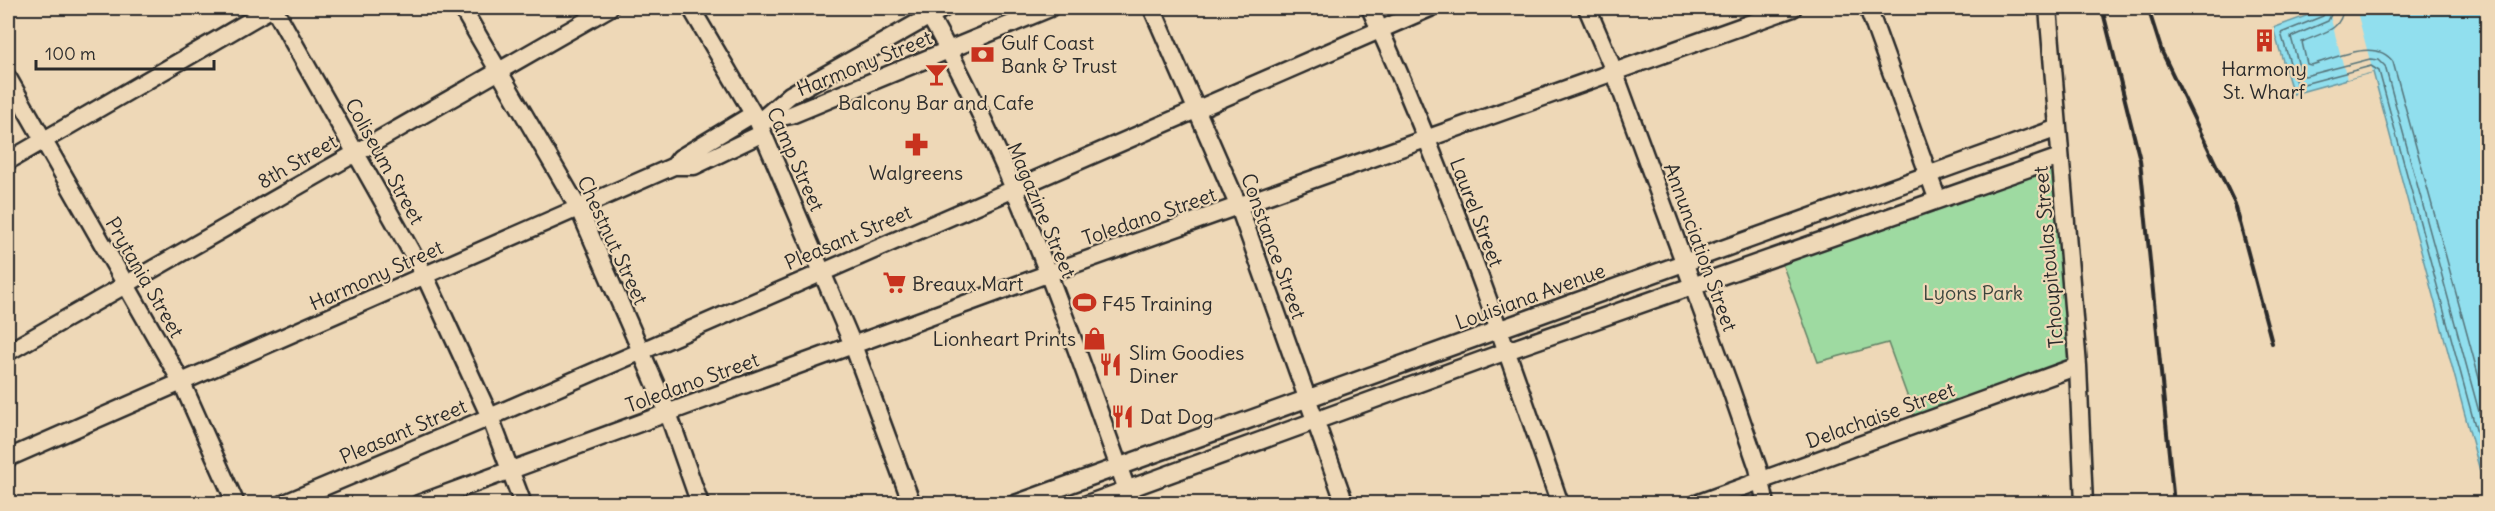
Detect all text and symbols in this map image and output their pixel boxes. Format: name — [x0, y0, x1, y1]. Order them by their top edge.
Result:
street label: Harmony Street — [793, 24, 936, 102]
building icon: Harmony St. Wharf — [2251, 27, 2277, 53]
place label: Gulf Coast Bank & Trust — [1001, 30, 1117, 78]
scale bar — [36, 33, 214, 71]
bank icon: Gulf Coast Bank & Trust — [970, 41, 996, 67]
text: 100 m — [45, 42, 96, 65]
place label: Harmony St. Wharf — [2221, 56, 2307, 104]
bar icon: Balcony Bar and Cafe — [923, 62, 949, 88]
place label: Balcony Bar and Cafe — [838, 90, 1034, 115]
street label: Coliseum Street — [340, 94, 430, 229]
street label: Camp Street — [762, 103, 830, 215]
street label: 8th Street — [253, 128, 342, 194]
pharmacy icon: Walgreens — [903, 132, 929, 158]
street label: Magazine Street — [1002, 139, 1082, 282]
street label: Laurel Street — [1445, 154, 1509, 270]
street label: Annunciation Street — [1659, 159, 1743, 335]
place label: Walgreens — [869, 160, 963, 185]
street label: Tchoupitoulas Street — [2028, 165, 2068, 349]
street label: Constance Street — [1236, 170, 1312, 323]
street label: Chestnut Street — [572, 172, 654, 309]
street label: Toledano Street — [1079, 181, 1219, 251]
street label: Pleasant Street — [781, 199, 915, 275]
street label: Prytania Street — [100, 212, 190, 342]
street label: Harmony Street — [305, 234, 447, 316]
street label: Louisiana Avenue — [1452, 257, 1608, 335]
supermarket icon: Breaux Mart — [881, 270, 907, 296]
place label: Breaux Mart — [912, 271, 1024, 296]
park label: Lyons Park — [1923, 280, 2023, 305]
sports icon: F45 Training — [1071, 290, 1097, 316]
place label: F45 Training — [1102, 291, 1213, 316]
shop icon: Lionheart Prints — [1081, 325, 1107, 351]
place label: Lionheart Prints — [933, 326, 1076, 351]
place label: Slim Goodies Diner — [1129, 340, 1244, 388]
street label: Toledano Street — [622, 346, 762, 418]
restaurant icon: Slim Goodies Diner — [1098, 351, 1124, 377]
street label: Delachaise Street — [1802, 376, 1958, 453]
street label: Pleasant Street — [336, 393, 470, 469]
restaurant icon: Dat Dog — [1109, 403, 1135, 429]
place label: Dat Dog — [1140, 404, 1214, 429]

